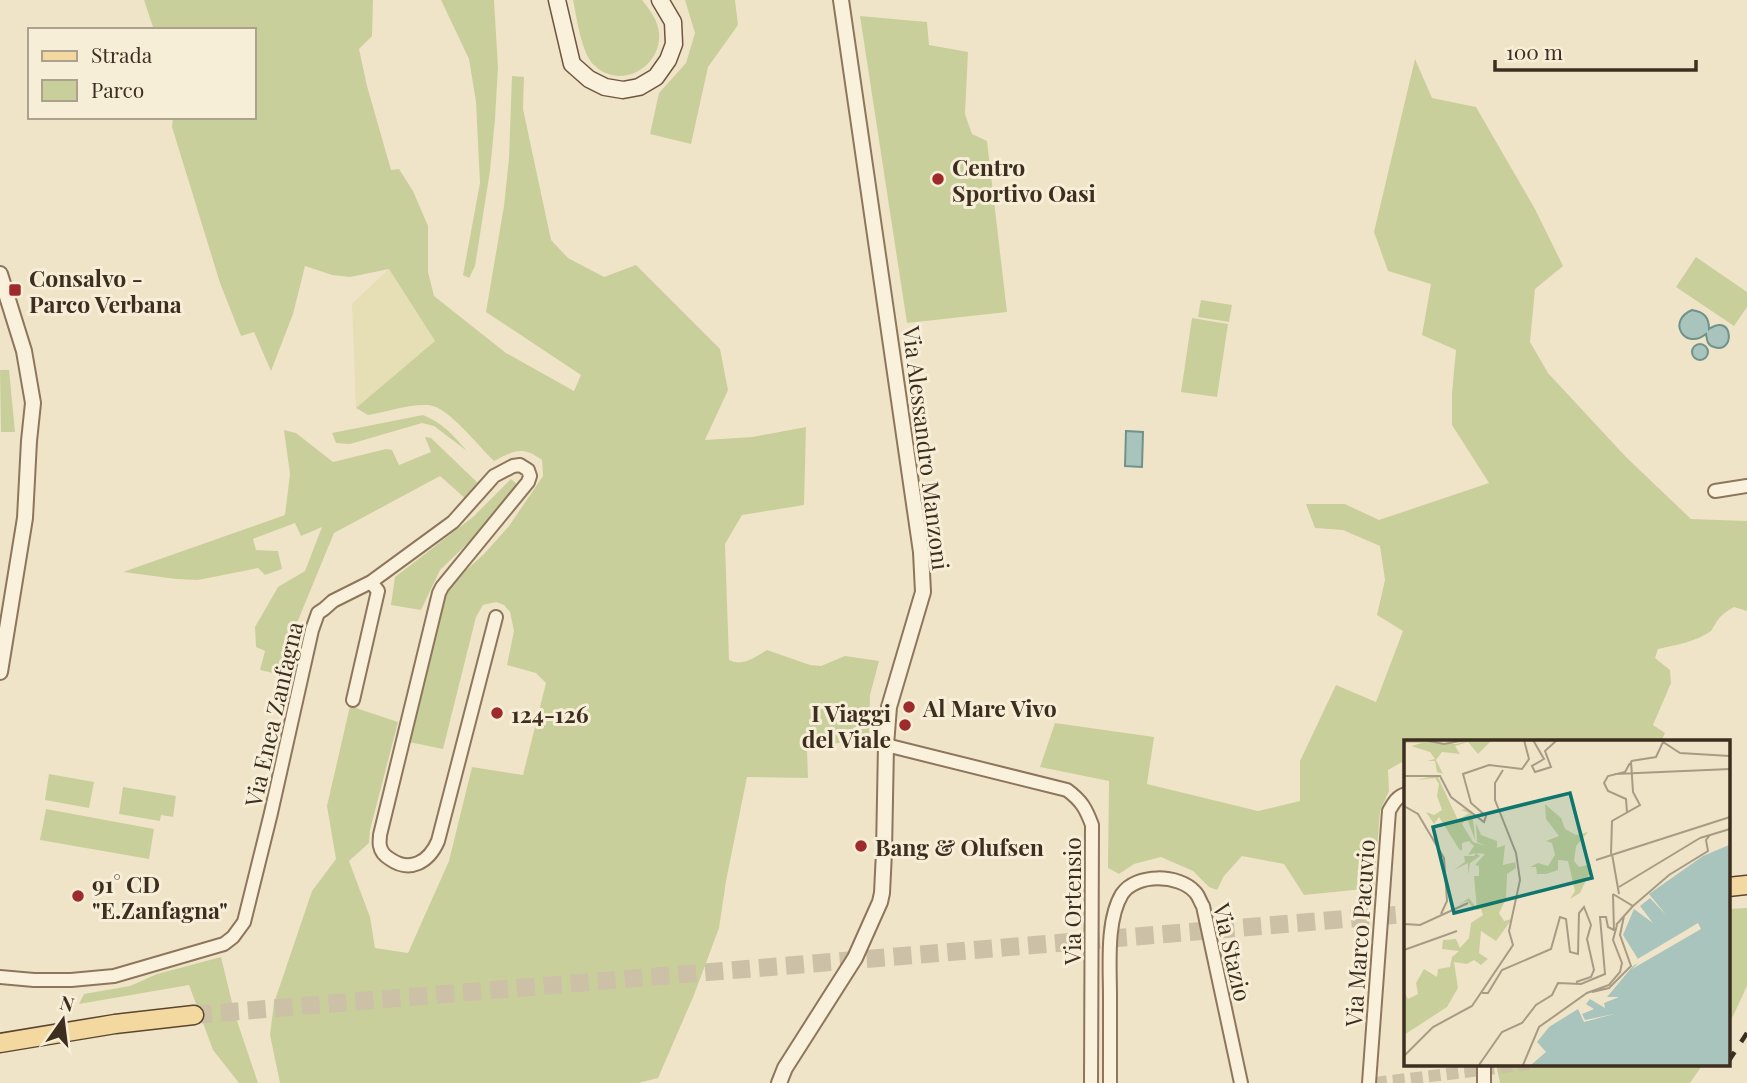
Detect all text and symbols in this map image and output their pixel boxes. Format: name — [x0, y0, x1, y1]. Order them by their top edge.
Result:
legend — [28, 28, 256, 119]
scale bar — [1495, 28, 1696, 72]
text: 100 m — [1506, 37, 1563, 65]
text: Strada — [91, 40, 153, 68]
text: Parco — [91, 75, 144, 103]
place label: Centro Sportivo Oasi — [952, 151, 1096, 208]
marker: Centro Sportivo Oasi — [930, 171, 946, 187]
place label: Consalvo - Parco Verbana — [29, 262, 182, 319]
marker: Consalvo - Parco Verbana — [7, 282, 23, 298]
street label: Via Alessandro Manzoni — [897, 323, 957, 572]
street label: Via Enea Zanfagna — [236, 618, 309, 811]
place label: Al Mare Vivo — [922, 692, 1057, 723]
place label: I Viaggi del Viale — [802, 697, 891, 754]
place label: 124-126 — [511, 698, 589, 729]
marker: Al Mare Vivo — [901, 699, 917, 715]
marker: 124-126 — [489, 705, 505, 721]
marker: I Viaggi del Viale — [897, 717, 913, 733]
inset map — [1404, 740, 1730, 1066]
place label: Bang & Olufsen — [875, 831, 1044, 862]
street label: Via Ortensio — [1056, 837, 1087, 966]
marker: Bang & Olufsen — [853, 838, 869, 854]
street label: Via Marco Pacuvio — [1337, 838, 1381, 1029]
place label: 91° CD "E.Zanfagna" — [92, 868, 228, 925]
marker: 91° CD "E.Zanfagna" — [70, 888, 86, 904]
street label: Via Stazio — [1206, 899, 1259, 1004]
north arrow — [28, 985, 98, 1055]
text: N — [58, 988, 77, 1017]

